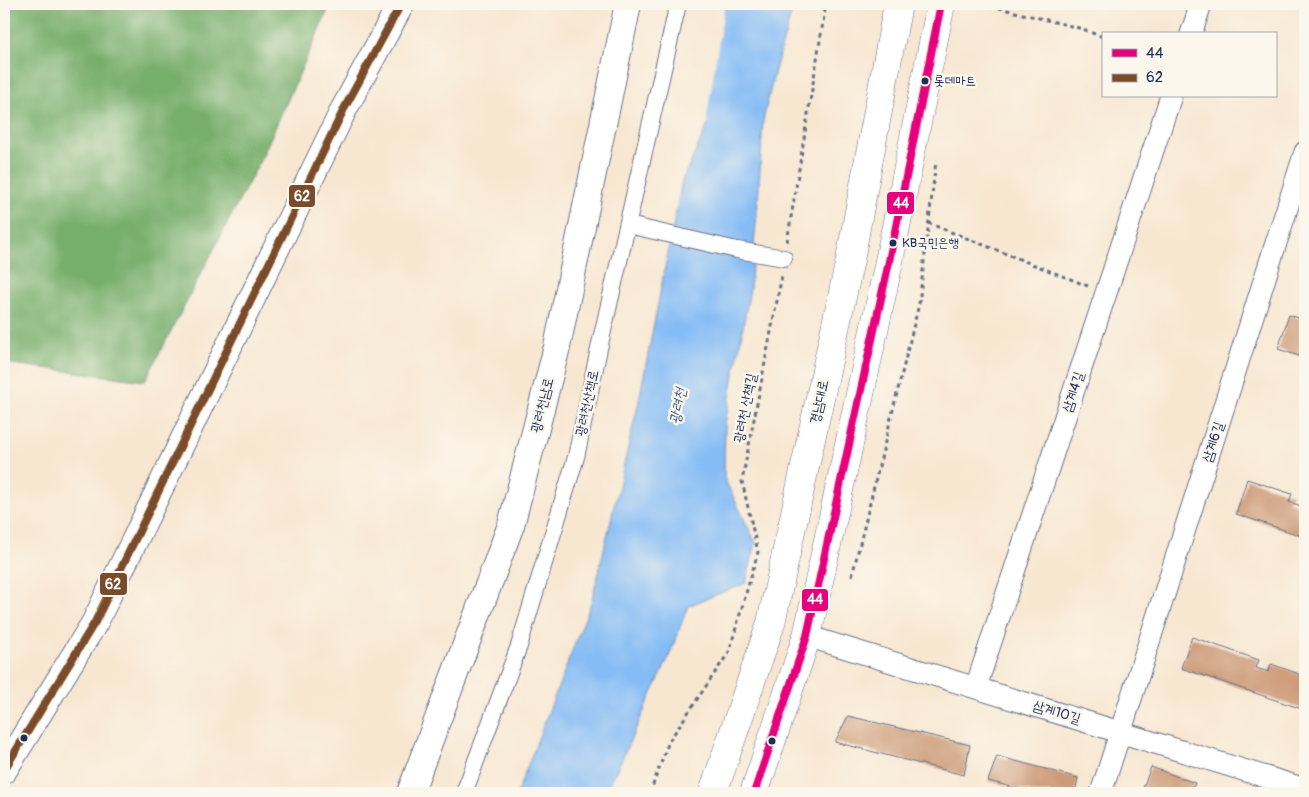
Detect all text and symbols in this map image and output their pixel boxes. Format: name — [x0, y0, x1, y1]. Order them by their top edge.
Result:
legend — [1102, 32, 1276, 98]
text: 44 — [1146, 44, 1164, 63]
text: 62 — [1146, 68, 1163, 87]
place label: 롯데마트 — [934, 73, 976, 89]
marker: 롯데마트 — [920, 76, 930, 86]
line badge: 62 — [288, 184, 316, 208]
text: 62 — [294, 188, 310, 205]
line badge: 44 — [886, 191, 915, 215]
text: 44 — [893, 195, 910, 212]
place label: KB국민은행 — [902, 235, 959, 251]
marker: KB국민은행 — [888, 238, 898, 248]
street label: 광려천산책로 — [572, 368, 602, 438]
street label: 삼계4길 — [1058, 369, 1088, 415]
street label: 광려천 산책길 — [730, 371, 760, 444]
street label: 광려천남로 — [527, 376, 557, 434]
street label: 경남대로 — [806, 378, 832, 426]
water label: 광려천 — [665, 385, 691, 426]
street label: 삼계6길 — [1198, 419, 1228, 465]
line badge: 62 — [99, 572, 128, 596]
text: 62 — [105, 576, 121, 593]
line badge: 44 — [801, 588, 829, 612]
text: 44 — [807, 591, 824, 608]
street label: 삼계10길 — [1031, 697, 1084, 727]
unlabelled marker — [19, 733, 29, 743]
unlabelled marker — [767, 736, 777, 746]

